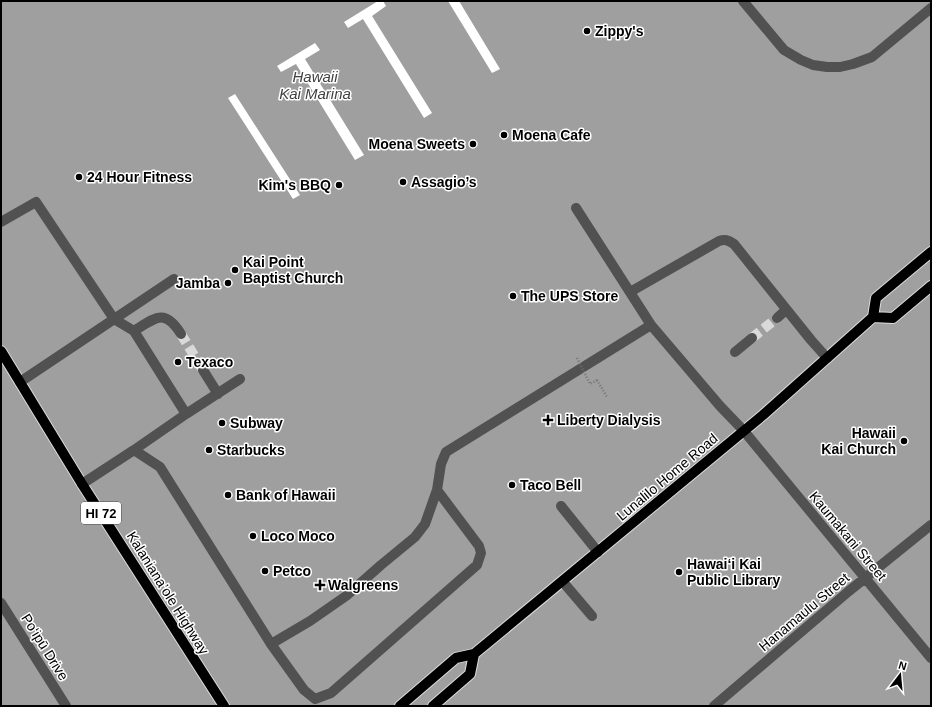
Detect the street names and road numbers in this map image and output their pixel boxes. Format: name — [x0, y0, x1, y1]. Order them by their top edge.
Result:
street label: Lunalilo Home Road — [613, 430, 721, 524]
street label: Kaumakani Street — [806, 488, 890, 584]
road number: HI 72 — [81, 502, 121, 524]
street label: Kalaniana’ole Highway — [124, 529, 212, 657]
street label: Hanamaulu Street — [756, 570, 852, 654]
street label: Po‘ipū Drive — [18, 611, 72, 683]

